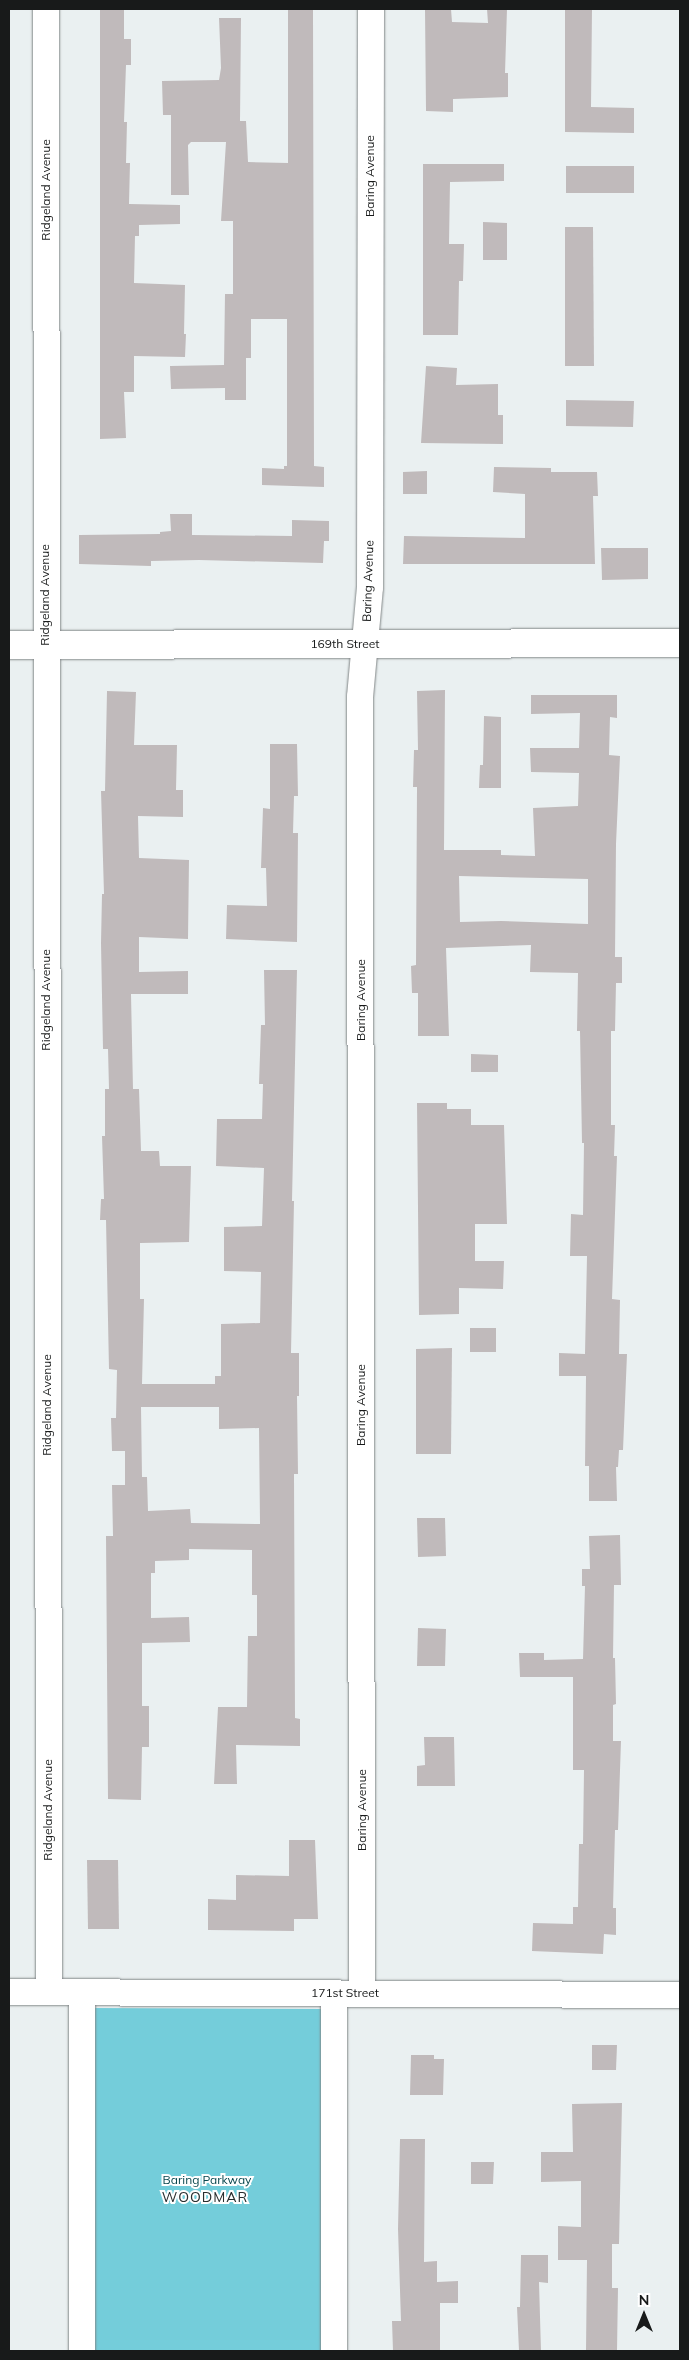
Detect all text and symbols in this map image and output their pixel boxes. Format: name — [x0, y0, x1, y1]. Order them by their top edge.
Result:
street label: Baring Avenue — [363, 135, 377, 217]
street label: Ridgeland Avenue — [39, 139, 53, 241]
street label: Baring Avenue — [359, 540, 377, 622]
street label: Ridgeland Avenue — [38, 544, 52, 646]
street label: 169th Street — [310, 637, 380, 651]
street label: Ridgeland Avenue — [39, 949, 53, 1051]
street label: Baring Avenue — [354, 959, 368, 1041]
street label: Ridgeland Avenue — [40, 1354, 54, 1456]
street label: Baring Avenue — [354, 1364, 368, 1446]
street label: Ridgeland Avenue — [41, 1759, 55, 1861]
street label: Baring Avenue — [355, 1769, 369, 1851]
street label: 171st Street — [311, 1986, 379, 2000]
park label: Baring Parkway — [163, 2173, 251, 2187]
district label: WOODMAR — [161, 2189, 249, 2205]
north arrow — [619, 2290, 669, 2340]
text: N — [639, 2291, 649, 2309]

